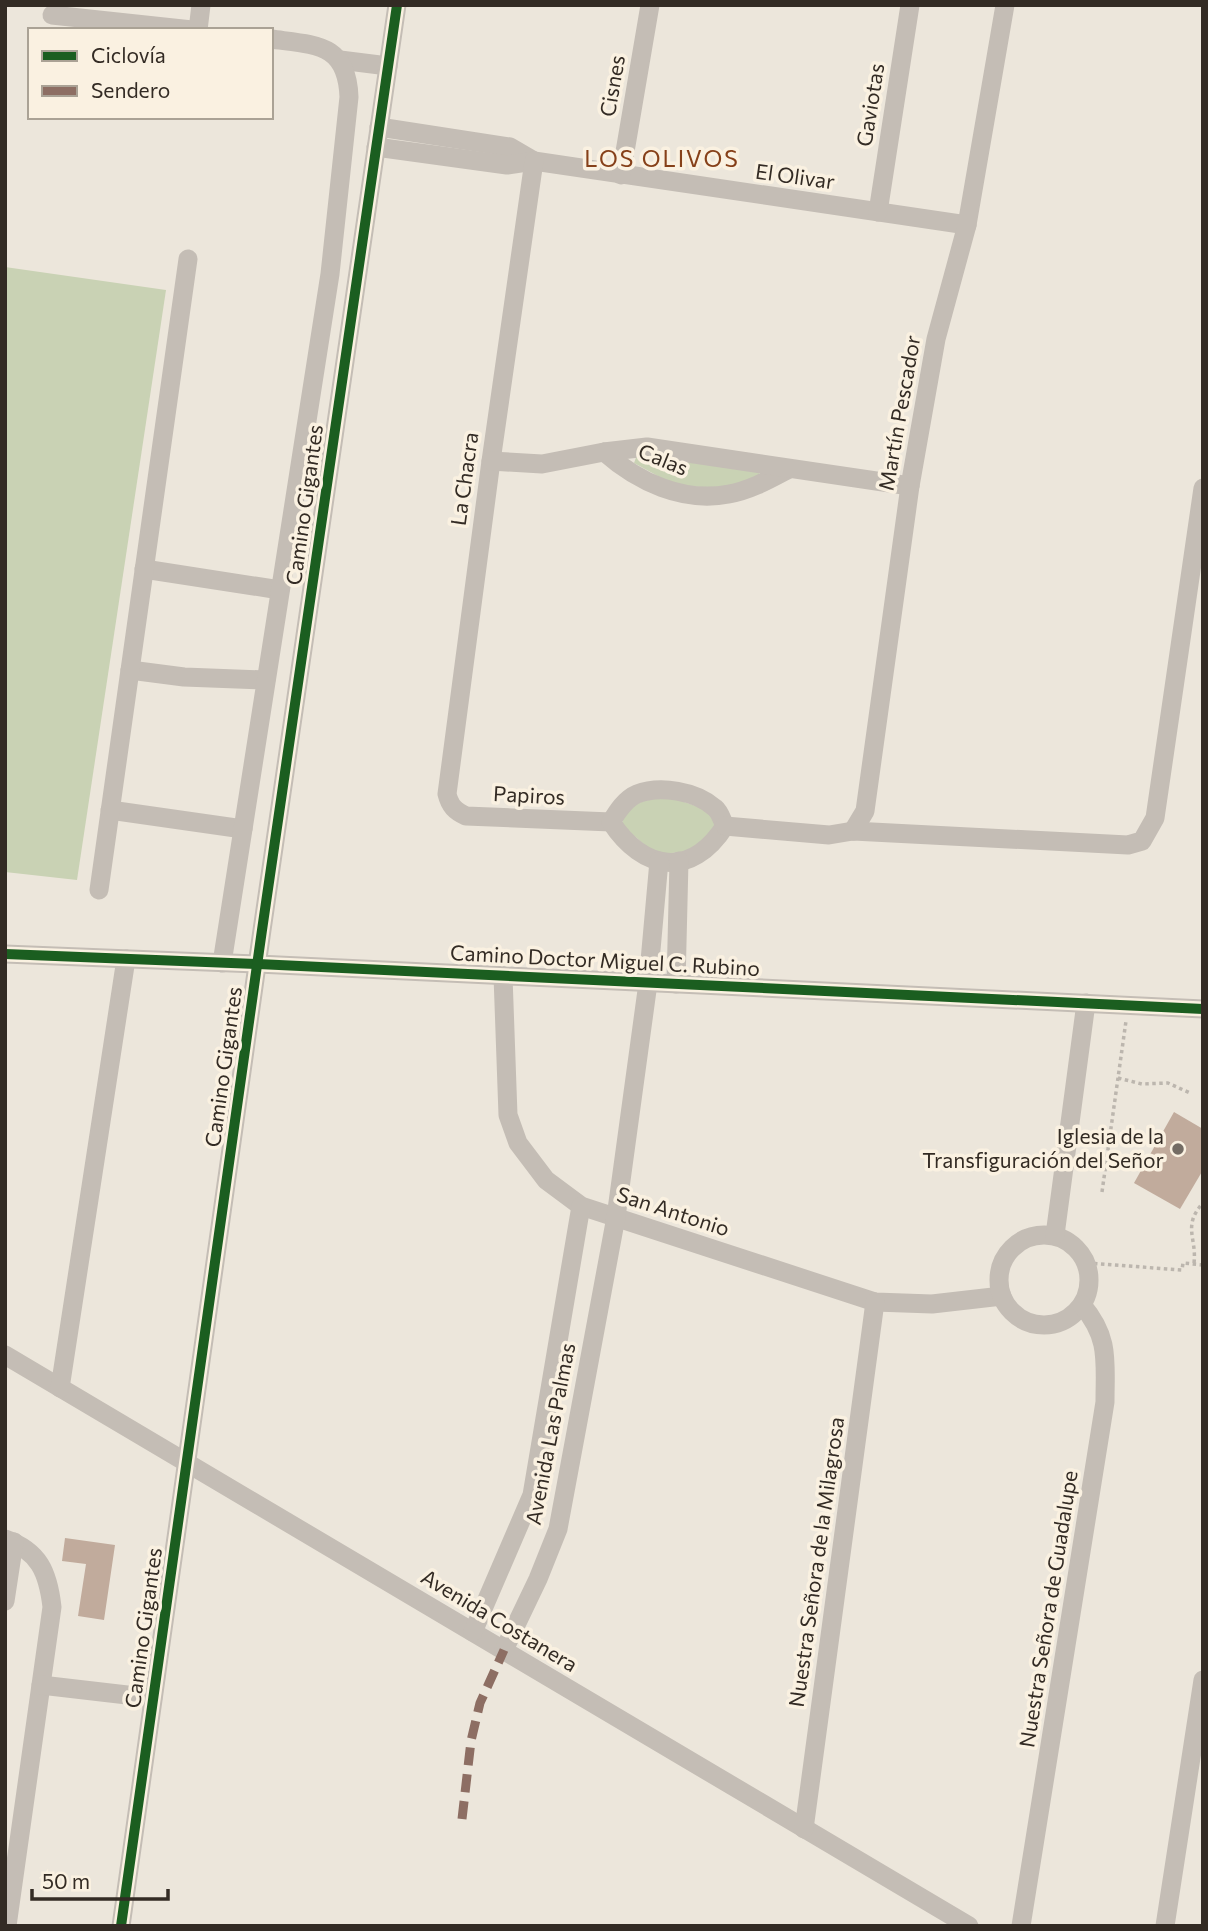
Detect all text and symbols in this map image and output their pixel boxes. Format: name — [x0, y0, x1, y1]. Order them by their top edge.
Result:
legend — [28, 28, 273, 119]
text: Ciclovía — [91, 42, 166, 67]
street label: Cisnes — [594, 53, 629, 118]
street label: Gaviotas — [851, 61, 888, 148]
text: Sendero — [91, 77, 170, 102]
district label: LOS OLIVOS — [584, 144, 740, 172]
street label: El Olivar — [754, 158, 836, 193]
street label: Martín Pescador — [873, 333, 924, 492]
street label: Camino Gigantes — [280, 423, 327, 587]
street label: La Chacra — [445, 431, 482, 527]
street label: Calas — [635, 437, 692, 480]
street label: Papiros — [493, 780, 566, 809]
street label: Camino Doctor Miguel C. Rubino — [450, 939, 761, 980]
street label: Camino Gigantes — [199, 985, 246, 1149]
place label: Iglesia de la Transfiguración del Señor — [922, 1123, 1164, 1172]
marker: Iglesia de la Transfiguración del Señor — [1170, 1141, 1186, 1157]
street label: San Antonio — [614, 1181, 733, 1241]
street label: Avenida Las Palmas — [520, 1341, 579, 1527]
street label: Nuestra Señora de la Milagrosa — [783, 1415, 848, 1708]
street label: Nuestra Señora de Guadalupe — [1013, 1468, 1082, 1749]
street label: Camino Gigantes — [119, 1546, 166, 1710]
street label: Avenida Costanera — [417, 1563, 582, 1676]
scale bar — [32, 1857, 168, 1901]
text: 50 m — [42, 1868, 90, 1893]

